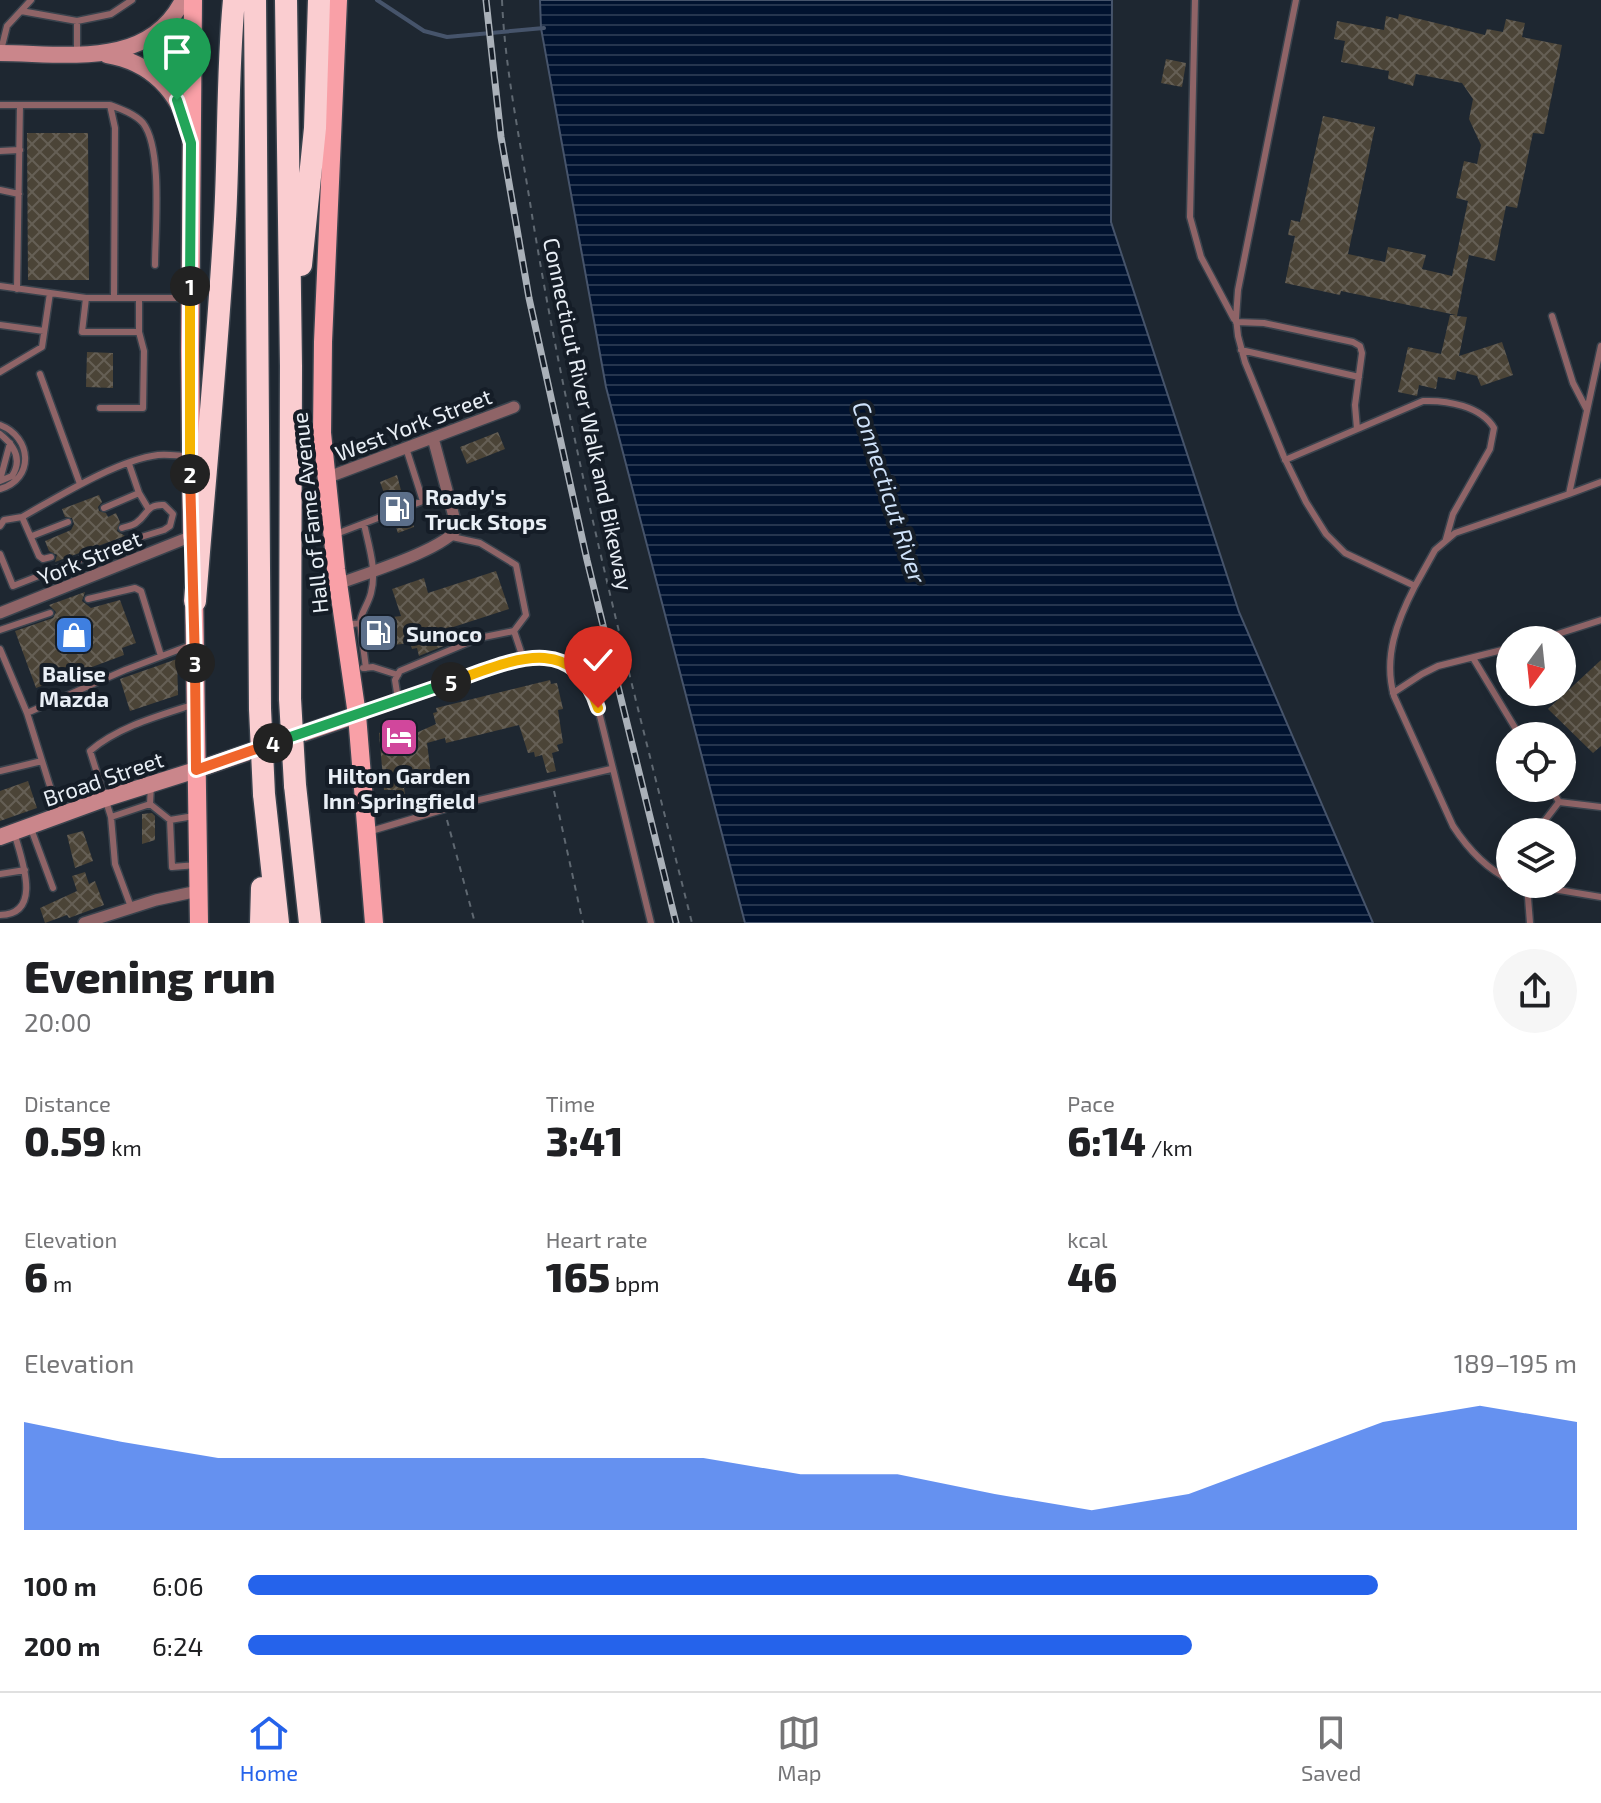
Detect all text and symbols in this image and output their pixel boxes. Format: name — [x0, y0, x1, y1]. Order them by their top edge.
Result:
pin — [143, 18, 211, 100]
icon: arrive — [155, 30, 199, 74]
street label: Connecticut River Walk and Bikeway — [539, 235, 639, 593]
pin: 1 — [170, 266, 210, 306]
text: 1 — [185, 273, 195, 299]
street label: West York Street — [331, 382, 495, 466]
water label: Connecticut River — [847, 397, 933, 587]
street label: Hall of Fame Avenue — [286, 411, 332, 615]
pin: 2 — [170, 454, 210, 494]
text: 2 — [184, 461, 196, 487]
place label: Roady's Truck Stops — [425, 483, 547, 534]
fuel station icon: Roady's Truck Stops — [376, 488, 418, 530]
street label: York Street — [33, 524, 145, 590]
fuel station icon: Sunoco — [357, 612, 399, 654]
shop icon: Balise Mazda — [53, 614, 95, 656]
place label: Sunoco — [406, 620, 482, 646]
pin — [564, 626, 632, 708]
north arrow — [1496, 626, 1576, 706]
map controls — [1496, 626, 1576, 898]
icon: check — [576, 638, 620, 682]
pin: 3 — [175, 643, 215, 683]
text: 3 — [189, 650, 201, 676]
place label: Balise Mazda — [39, 660, 109, 711]
pin: 5 — [431, 662, 471, 702]
text: 5 — [445, 669, 457, 695]
hotel icon: Hilton Garden Inn Springfield — [378, 716, 420, 758]
button: locate — [1496, 722, 1576, 802]
pin: 4 — [253, 723, 293, 763]
text: 4 — [266, 730, 280, 756]
street label: Broad Street — [39, 745, 167, 811]
place label: Hilton Garden Inn Springfield — [323, 762, 475, 813]
button: layers — [1496, 818, 1576, 898]
text: Evening run — [24, 949, 276, 1002]
button: share — [1493, 949, 1577, 1033]
text: 20:00 — [24, 1006, 92, 1037]
text: Distance — [24, 1090, 111, 1116]
text: Time — [546, 1090, 595, 1116]
text: Pace — [1067, 1090, 1115, 1116]
text: 0.59 — [24, 1116, 106, 1164]
text: 3:41 — [546, 1116, 623, 1164]
text: 6:14 — [1067, 1116, 1146, 1164]
text: km — [106, 1134, 142, 1160]
text: /km — [1146, 1134, 1193, 1160]
text: Elevation — [24, 1226, 117, 1252]
text: Heart rate — [546, 1226, 647, 1252]
text: kcal — [1067, 1226, 1108, 1252]
text: 6 — [24, 1252, 48, 1300]
text: 165 — [546, 1252, 610, 1300]
text: 46 — [1067, 1252, 1117, 1300]
text: m — [48, 1270, 72, 1296]
text: bpm — [610, 1270, 660, 1296]
text: Elevation — [24, 1347, 134, 1378]
text: 189–195 m — [1454, 1347, 1577, 1378]
text: 100 m — [24, 1570, 97, 1601]
text: 6:06 — [152, 1570, 204, 1601]
text: 200 m — [24, 1630, 100, 1661]
text: 6:24 — [152, 1630, 204, 1661]
tab: Home — [240, 1711, 298, 1785]
tab: Map — [777, 1711, 822, 1785]
tab: Saved — [1301, 1711, 1361, 1785]

